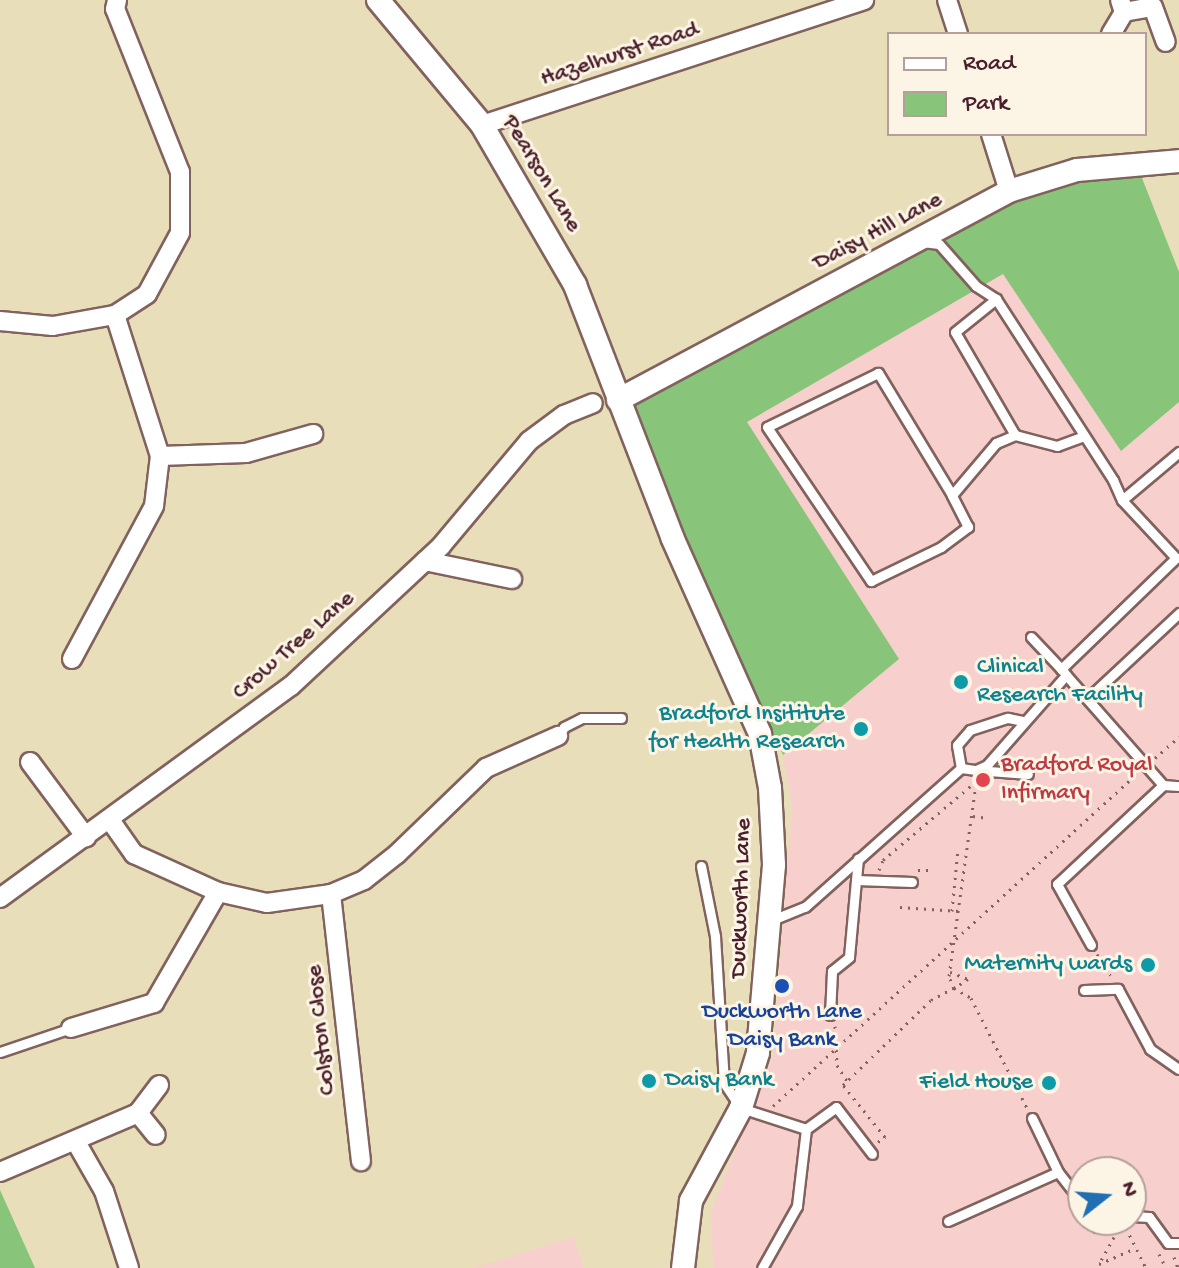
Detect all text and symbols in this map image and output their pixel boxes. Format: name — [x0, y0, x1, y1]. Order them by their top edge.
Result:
street label: Hazelhurst Road — [537, 16, 703, 94]
legend — [887, 32, 1147, 136]
text: Road — [963, 50, 1015, 79]
text: Park — [963, 90, 1009, 119]
street label: Pearson Lane — [495, 110, 587, 238]
street label: Daisy Hill Lane — [809, 186, 947, 278]
street label: Crow Tree Lane — [227, 585, 361, 707]
place label: Clinical Research Facility — [977, 654, 1143, 710]
marker: Clinical Research Facility — [952, 673, 970, 691]
place label: Bradford Insititute for Health Research — [649, 701, 845, 757]
marker: Bradford Insititute for Health Research — [852, 720, 870, 738]
place label: Bradford Royal Infirmary — [1001, 752, 1153, 808]
marker: Bradford Royal Infirmary — [972, 769, 994, 791]
street label: Duckworth Lane — [725, 818, 759, 978]
place label: Maternity wards — [964, 951, 1132, 979]
marker: Maternity wards — [1139, 956, 1157, 974]
street label: Colston Close — [301, 963, 343, 1097]
marker: Duckworth Lane Daisy Bank — [773, 977, 791, 995]
place label: Duckworth Lane Daisy Bank — [702, 999, 862, 1055]
place label: Daisy Bank — [665, 1067, 773, 1095]
place label: Field House — [919, 1069, 1033, 1097]
marker: Daisy Bank — [640, 1072, 658, 1090]
marker: Field House — [1040, 1074, 1058, 1092]
north arrow — [1067, 1156, 1147, 1236]
text: N — [1114, 1179, 1143, 1200]

